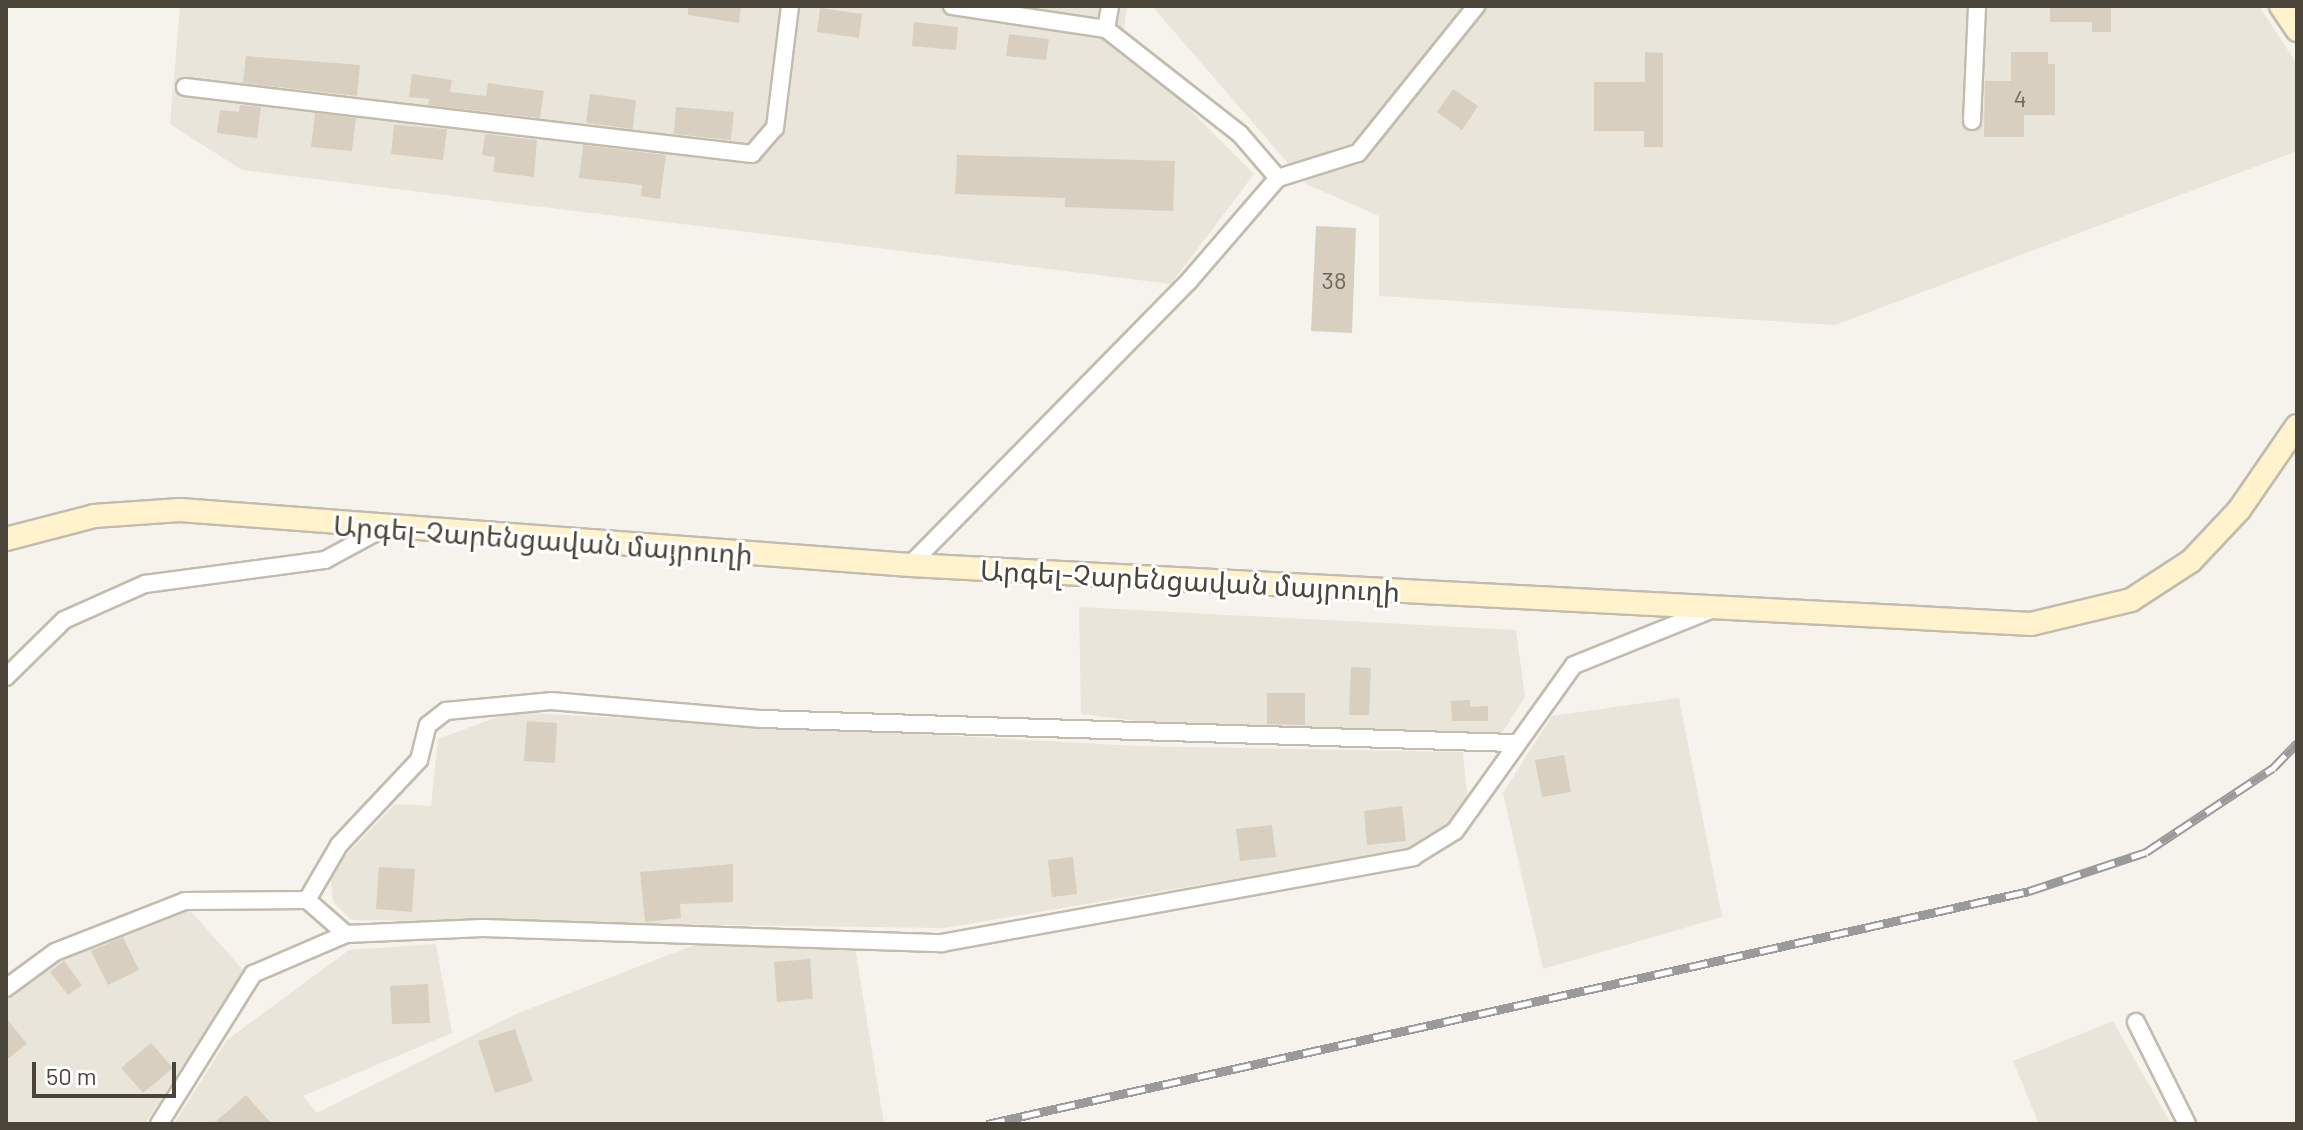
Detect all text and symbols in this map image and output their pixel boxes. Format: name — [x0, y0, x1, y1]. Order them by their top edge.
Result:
house number: 4 — [2013, 84, 2027, 112]
house number: 38 — [1322, 266, 1346, 294]
street label: Արգել-Չարենցավան մայրուղի — [332, 508, 754, 570]
street label: Արգել-Չարենցավան մայրուղի — [979, 552, 1401, 608]
scale bar — [36, 1046, 180, 1096]
text: 50 m — [46, 1061, 97, 1090]

